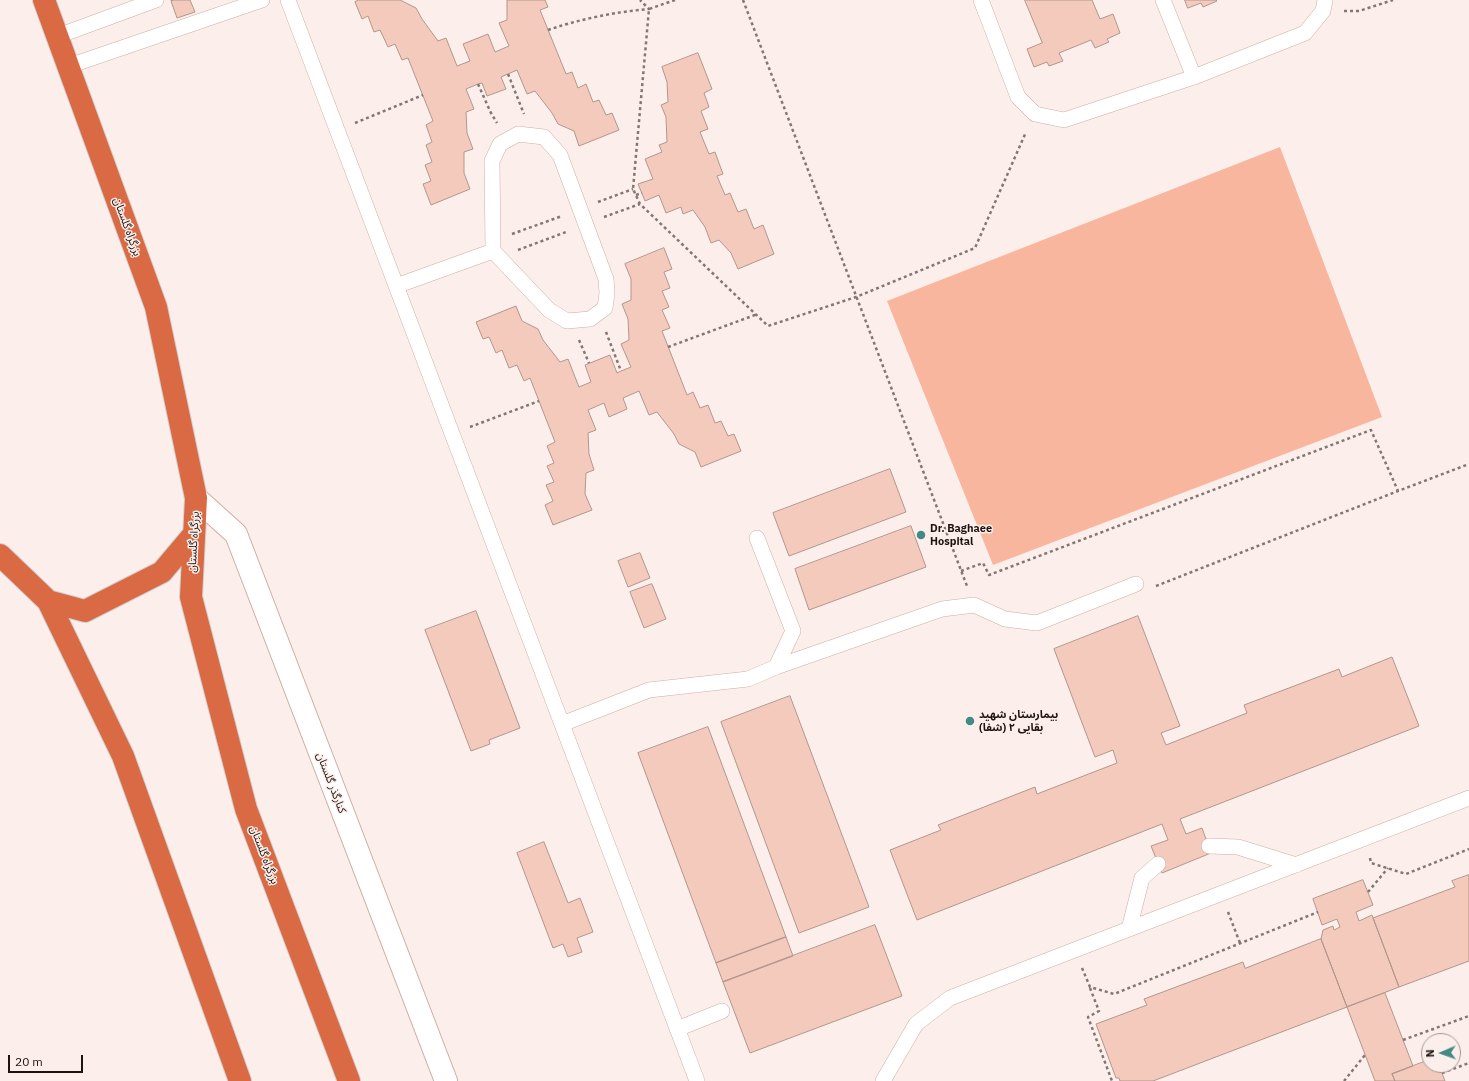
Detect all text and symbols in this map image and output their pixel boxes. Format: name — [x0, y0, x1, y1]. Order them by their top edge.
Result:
street label: بزرگراه گلستان — [110, 196, 144, 258]
street label: بزرگراه گلستان — [186, 511, 202, 573]
place label: Dr. Baghaee Hospital — [930, 522, 992, 548]
marker: Dr. Baghaee Hospital — [915, 529, 927, 541]
place label: بیمارستان شهید بقایی ۲ (شفا) — [979, 708, 1058, 734]
marker: بیمارستان شهید بقایی ۲ (شفا) — [964, 715, 976, 727]
street label: کنارگذر گلستان — [313, 751, 349, 815]
street label: بزرگراه گلستان — [247, 824, 281, 886]
north arrow — [1421, 1033, 1461, 1073]
scale bar — [10, 1047, 85, 1073]
text: N — [1423, 1049, 1437, 1058]
text: 20 m — [15, 1054, 43, 1069]

